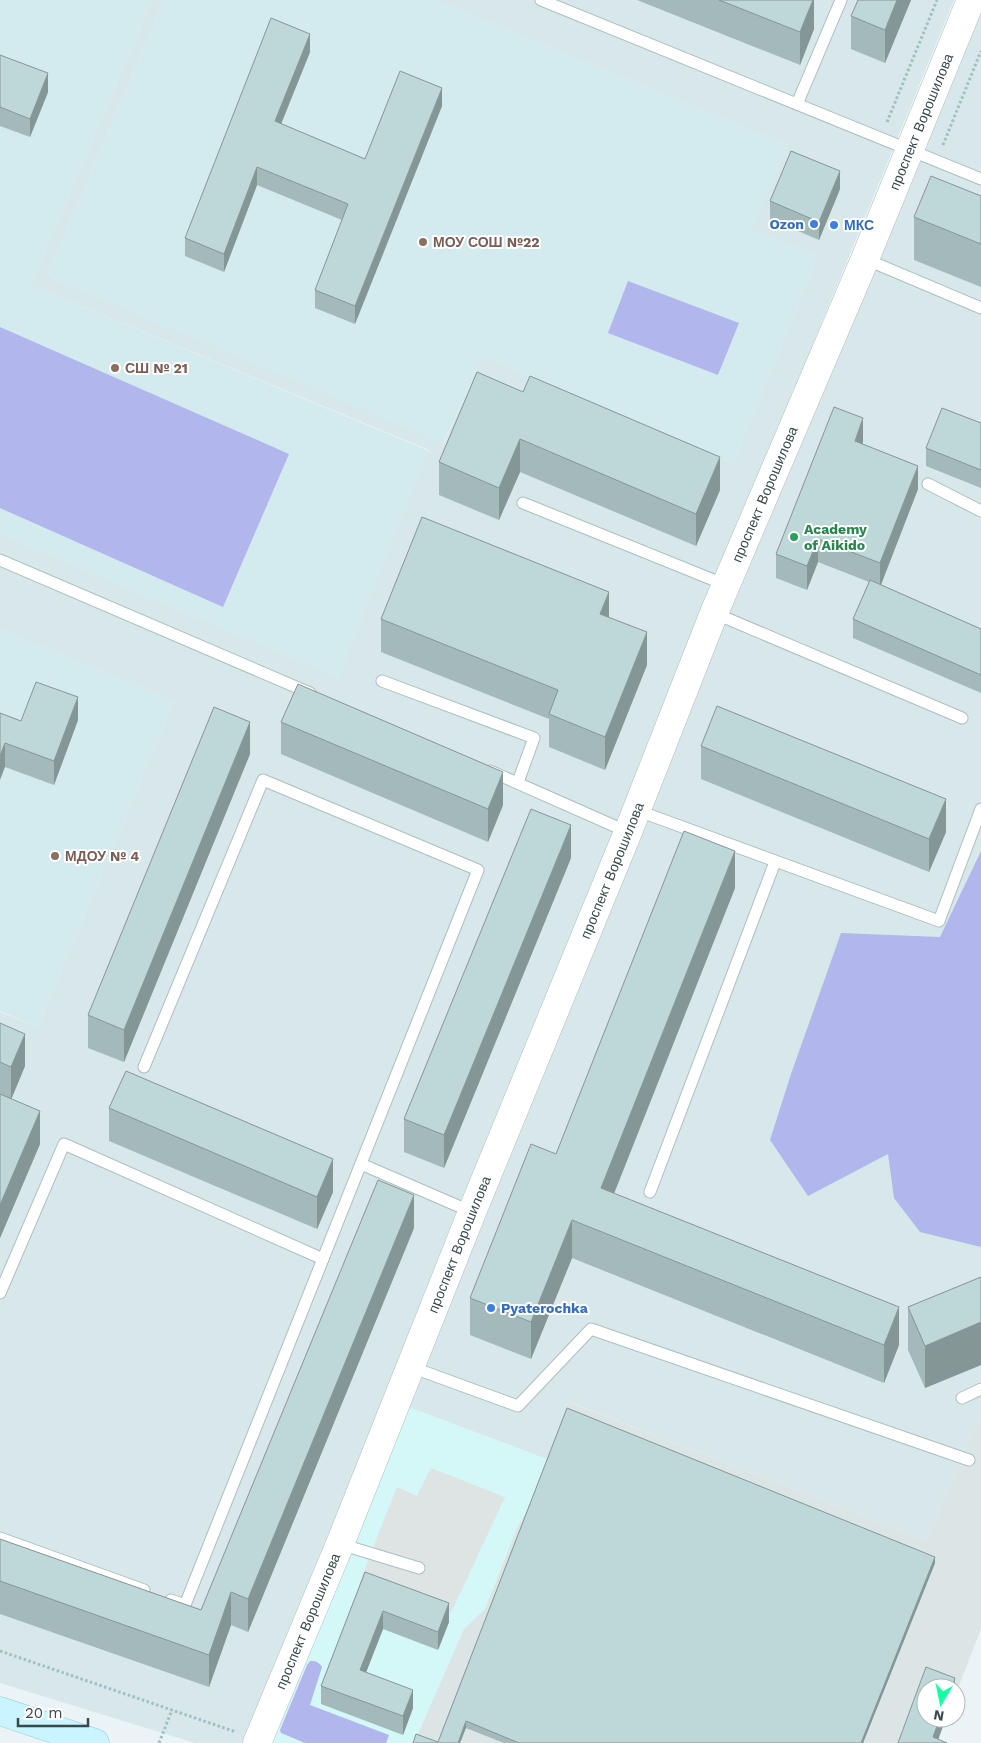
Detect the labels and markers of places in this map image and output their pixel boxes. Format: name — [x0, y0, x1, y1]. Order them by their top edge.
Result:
place label: Ozon — [769, 216, 804, 232]
place label: МКС — [844, 217, 874, 233]
marker: Ozon — [808, 218, 820, 230]
marker: МКС — [828, 219, 840, 231]
place label: МОУ СОШ №22 — [433, 234, 540, 250]
marker: МОУ СОШ №22 — [417, 236, 429, 248]
place label: СШ № 21 — [125, 360, 188, 376]
marker: СШ № 21 — [109, 362, 121, 374]
place label: Academy of Aikido — [804, 521, 867, 553]
marker: Academy of Aikido — [788, 531, 800, 543]
place label: МДОУ № 4 — [65, 848, 139, 864]
marker: МДОУ № 4 — [49, 850, 61, 862]
place label: Pyaterochka — [501, 1300, 589, 1316]
marker: Pyaterochka — [485, 1302, 497, 1314]

